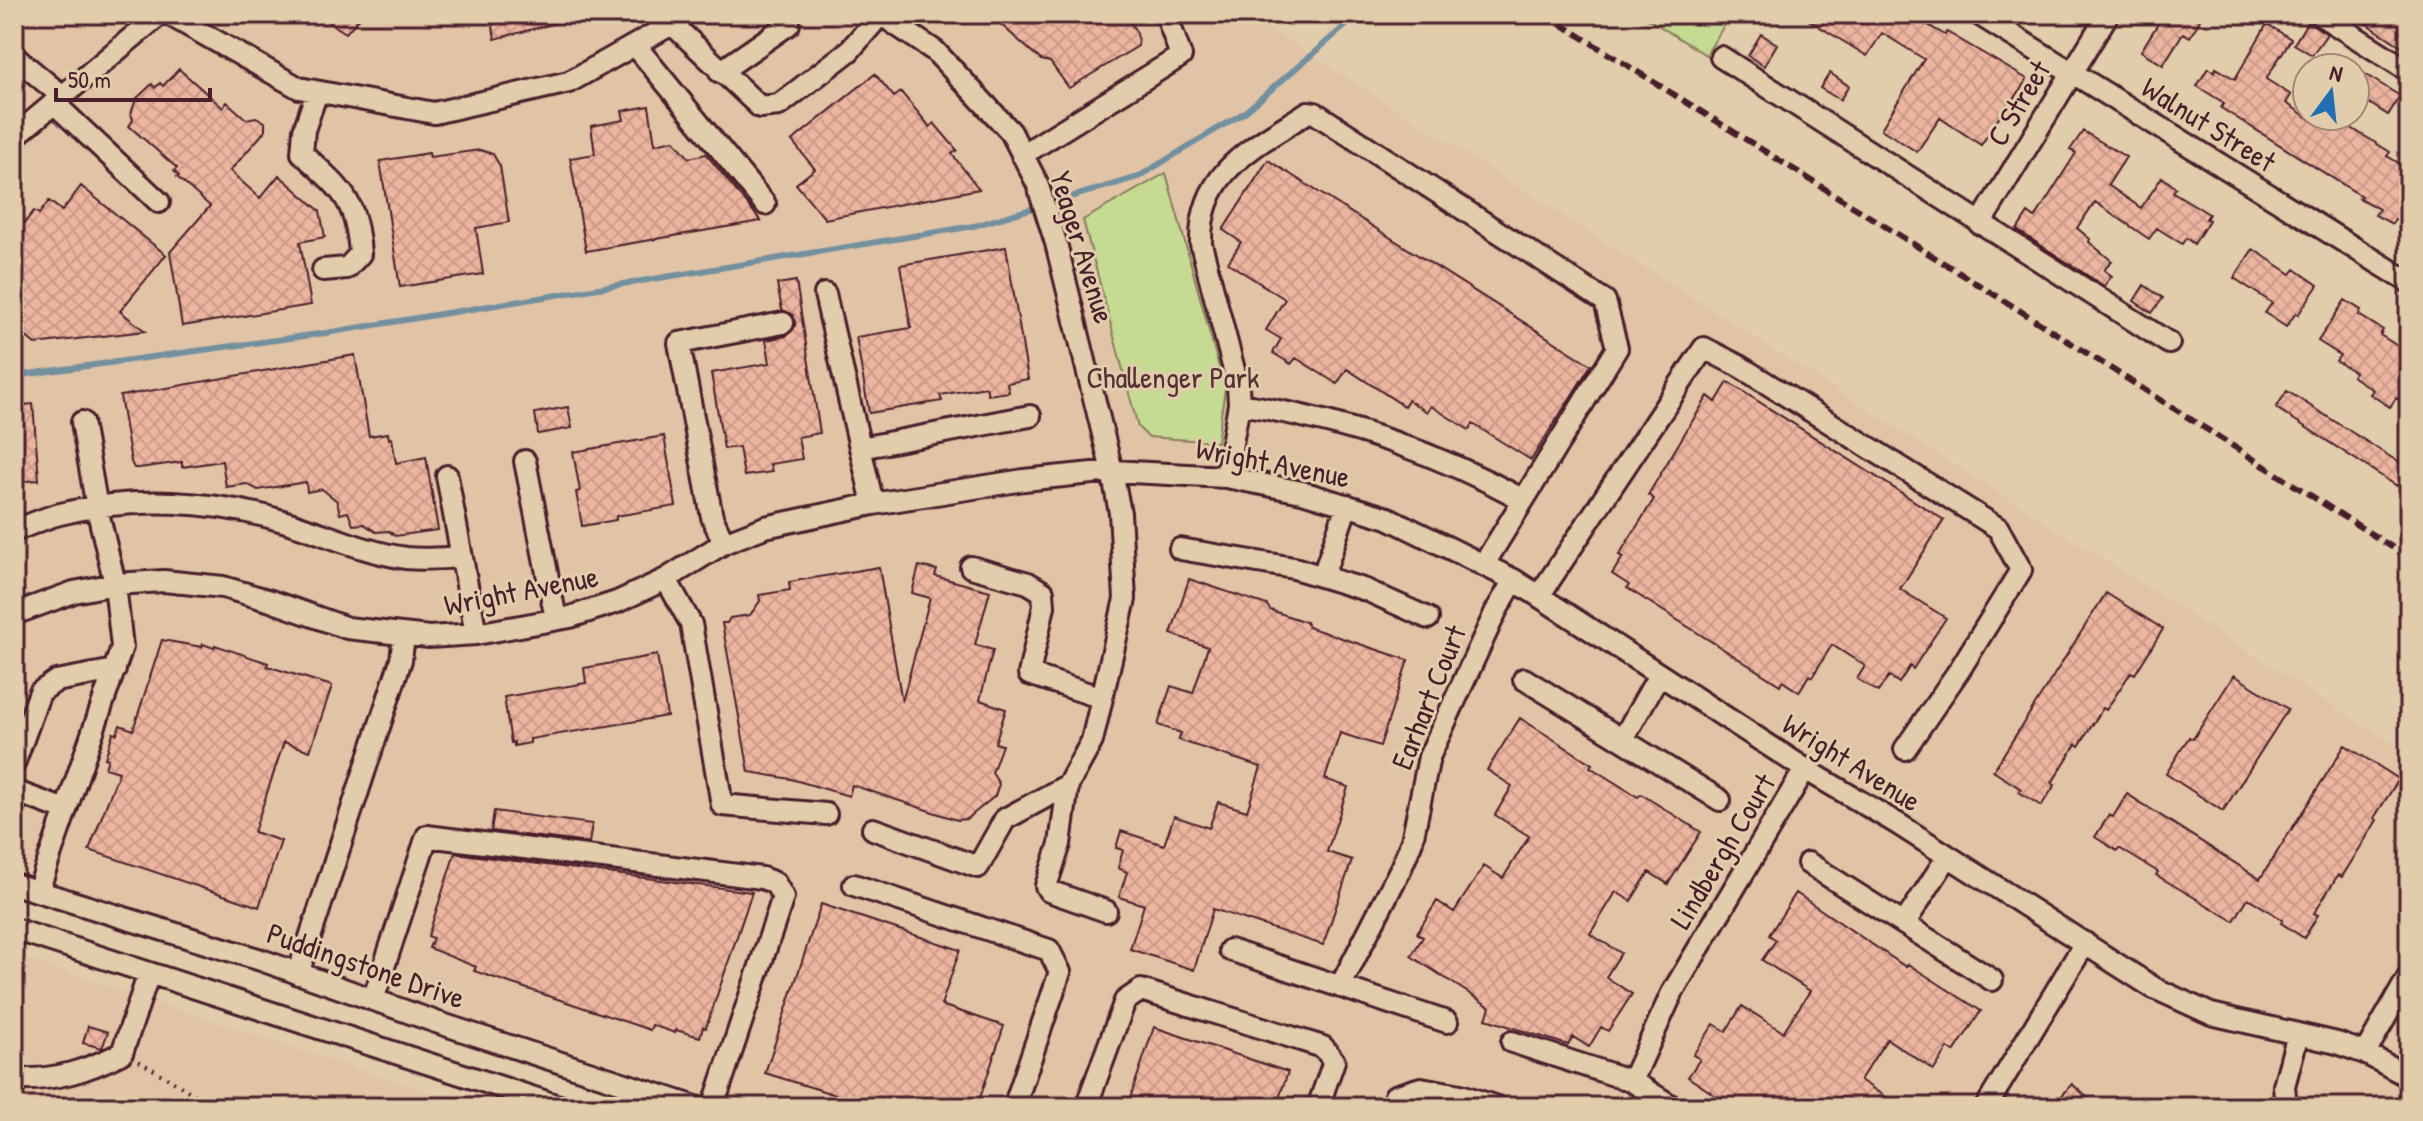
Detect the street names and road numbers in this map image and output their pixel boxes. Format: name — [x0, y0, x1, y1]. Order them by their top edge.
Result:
street label: C Street — [1977, 52, 2059, 153]
street label: Walnut Street — [2134, 67, 2284, 181]
street label: Yeager Avenue — [1041, 166, 1125, 328]
street label: Wright Avenue — [1193, 427, 1353, 497]
street label: Wright Avenue — [441, 555, 601, 625]
street label: Earhart Court — [1381, 618, 1475, 775]
street label: Wright Avenue — [1775, 704, 1929, 820]
street label: Lindbergh Court — [1660, 765, 1784, 936]
street label: Puddingstone Drive — [262, 913, 470, 1018]

